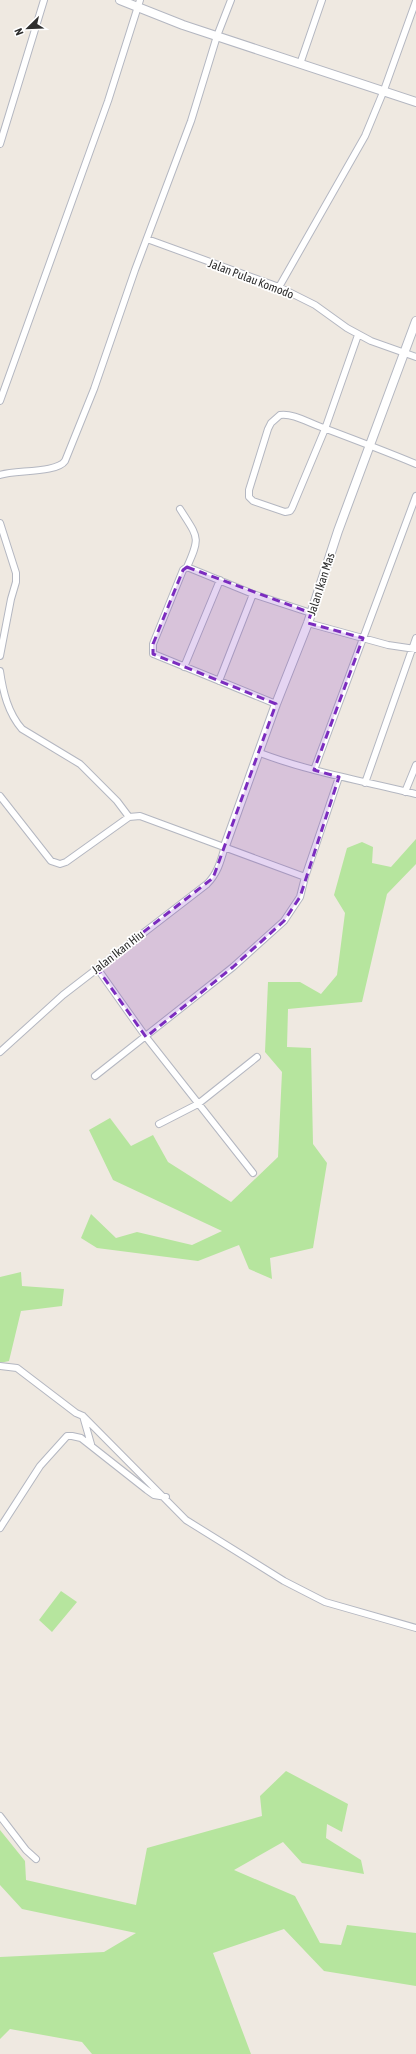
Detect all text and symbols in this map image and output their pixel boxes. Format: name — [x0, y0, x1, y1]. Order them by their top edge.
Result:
north arrow — [8, 8, 48, 48]
text: N — [12, 27, 26, 37]
street label: Jalan Pulau Komodo — [206, 256, 296, 302]
street label: Jalan Ikan Mas — [304, 551, 338, 617]
street label: Jalan Ikan Hiu — [89, 927, 147, 977]

